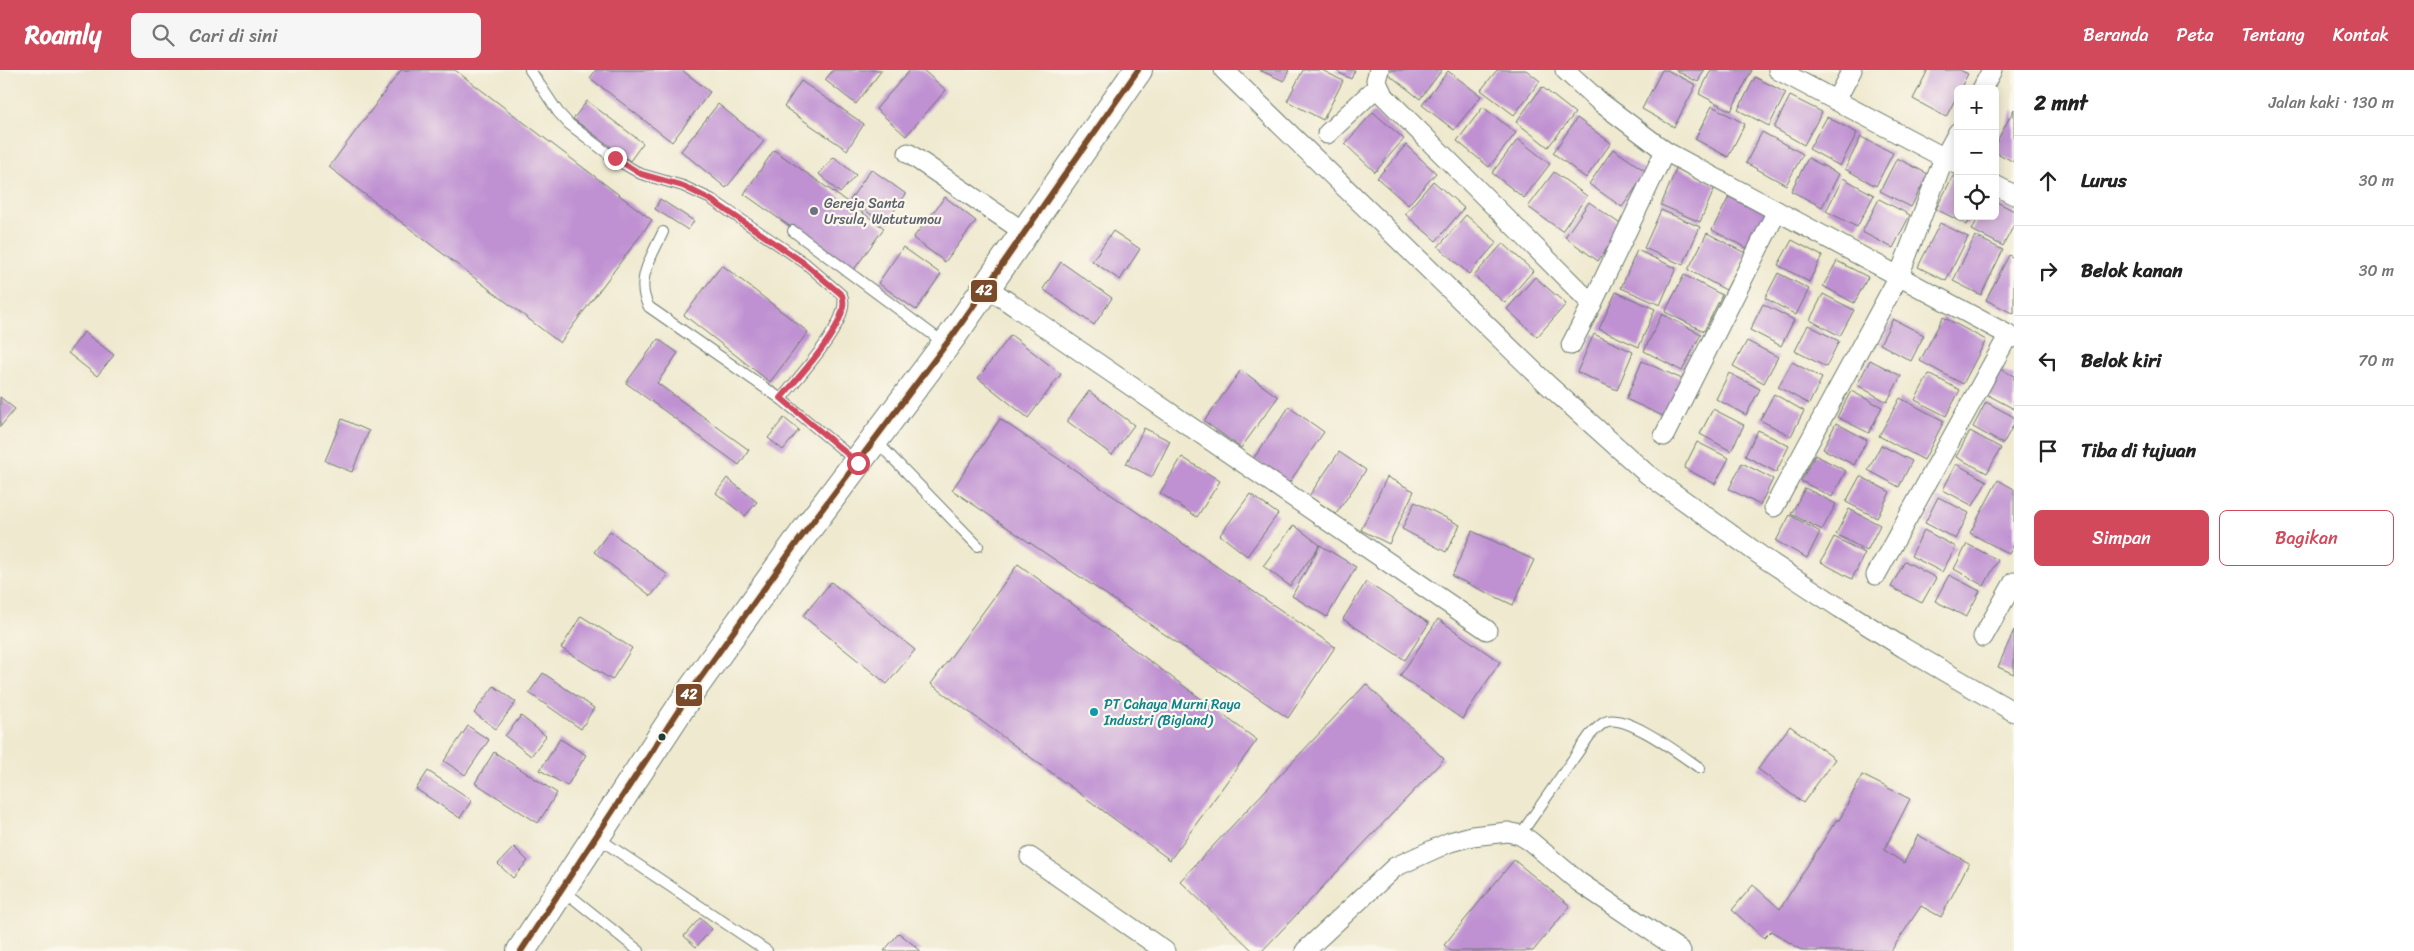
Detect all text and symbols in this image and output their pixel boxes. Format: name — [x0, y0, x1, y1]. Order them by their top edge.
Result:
search box — [131, 13, 481, 58]
text: Roamly — [25, 14, 101, 56]
text: Cari di sini — [189, 19, 277, 52]
text: Beranda — [2083, 19, 2149, 51]
text: Peta — [2177, 19, 2214, 51]
text: Tentang — [2242, 19, 2305, 51]
text: Kontak — [2333, 19, 2389, 51]
icon: search — [149, 21, 177, 49]
text: 2 mnt — [2034, 84, 2088, 122]
map controls — [1954, 85, 1999, 220]
button: + — [1954, 85, 1999, 130]
text: Jalan kaki · 130 m — [2269, 88, 2394, 117]
button: − — [1954, 130, 1999, 175]
route end — [604, 147, 627, 170]
text: Lurus — [2081, 164, 2127, 197]
text: 30 m — [2359, 166, 2394, 195]
icon: ahead — [2034, 167, 2062, 195]
button: locate — [1954, 175, 1999, 220]
place label: Gereja Santa Ursula, Watutumou — [824, 191, 942, 232]
marker: Gereja Santa Ursula, Watutumou — [808, 205, 820, 217]
text: Belok kanan — [2081, 254, 2183, 287]
text: 30 m — [2359, 256, 2394, 285]
icon: right — [2034, 257, 2062, 285]
text: 42 — [975, 278, 993, 303]
line badge: 42 — [970, 279, 998, 303]
text: Belok kiri — [2081, 344, 2161, 377]
text: 70 m — [2358, 346, 2394, 375]
icon: left — [2034, 347, 2062, 375]
text: Tiba di tujuan — [2081, 434, 2196, 467]
icon: arrive — [2034, 437, 2062, 465]
route start — [847, 452, 870, 475]
button: Simpan — [2034, 510, 2209, 566]
button: Bagikan — [2219, 510, 2394, 566]
text: 42 — [680, 682, 698, 707]
line badge: 42 — [675, 683, 703, 707]
place label: PT Cahaya Murni Raya Industri (Bigland) — [1103, 692, 1241, 733]
marker: PT Cahaya Murni Raya Industri (Bigland) — [1088, 706, 1100, 718]
unlabelled marker — [657, 732, 667, 742]

